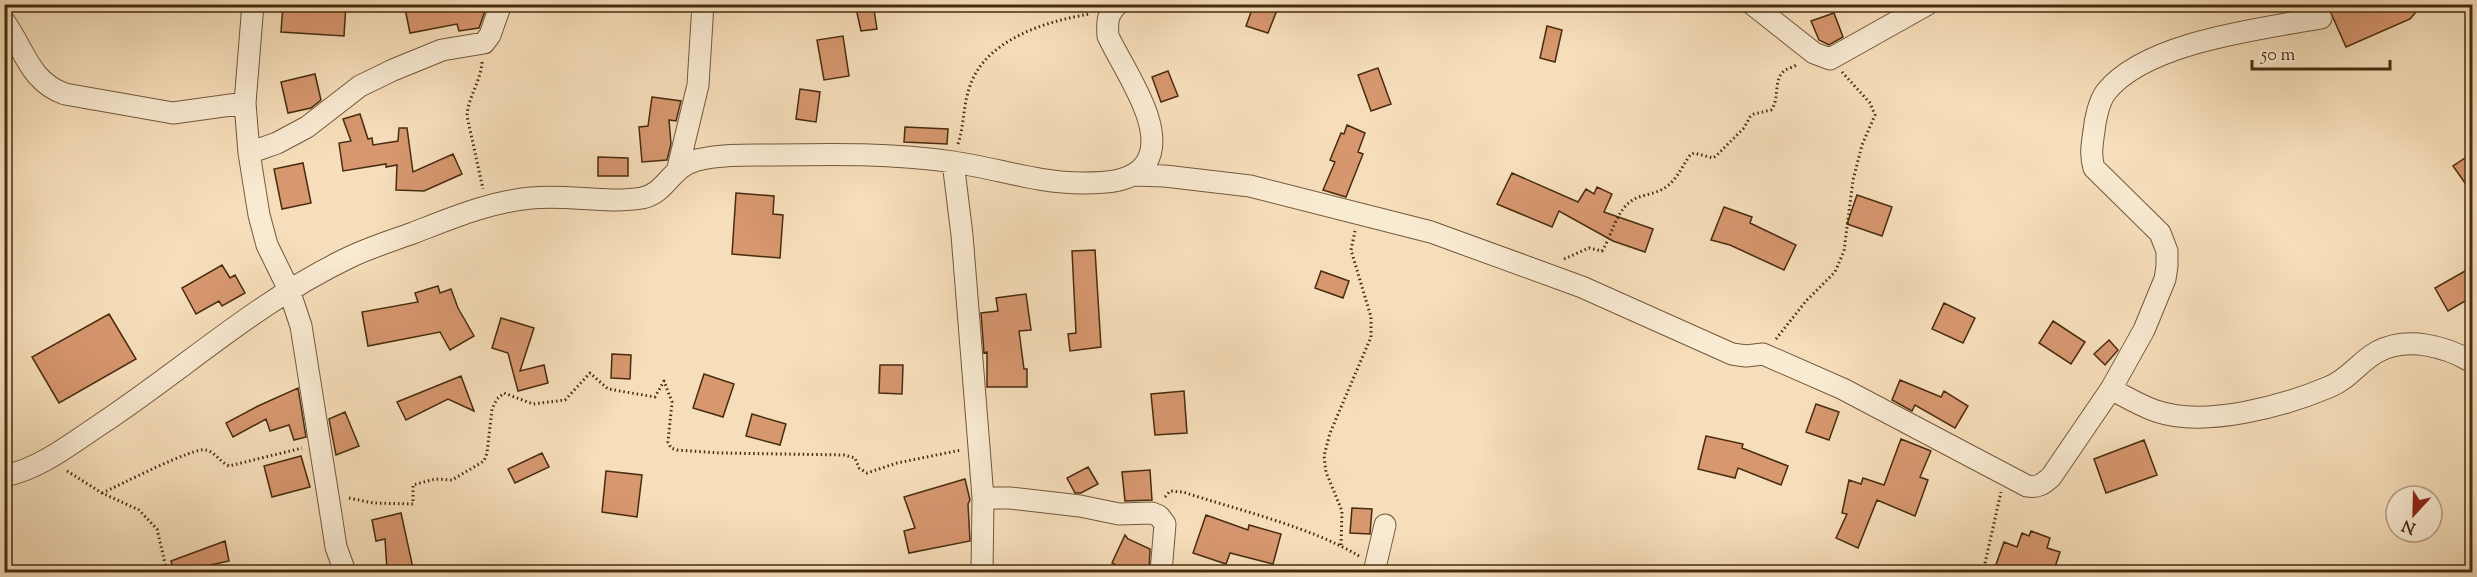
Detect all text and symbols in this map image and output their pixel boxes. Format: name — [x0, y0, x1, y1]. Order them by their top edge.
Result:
scale bar — [2252, 33, 2390, 71]
text: 50 m — [2260, 43, 2296, 69]
north arrow — [2384, 484, 2444, 544]
text: N — [2399, 512, 2420, 539]

